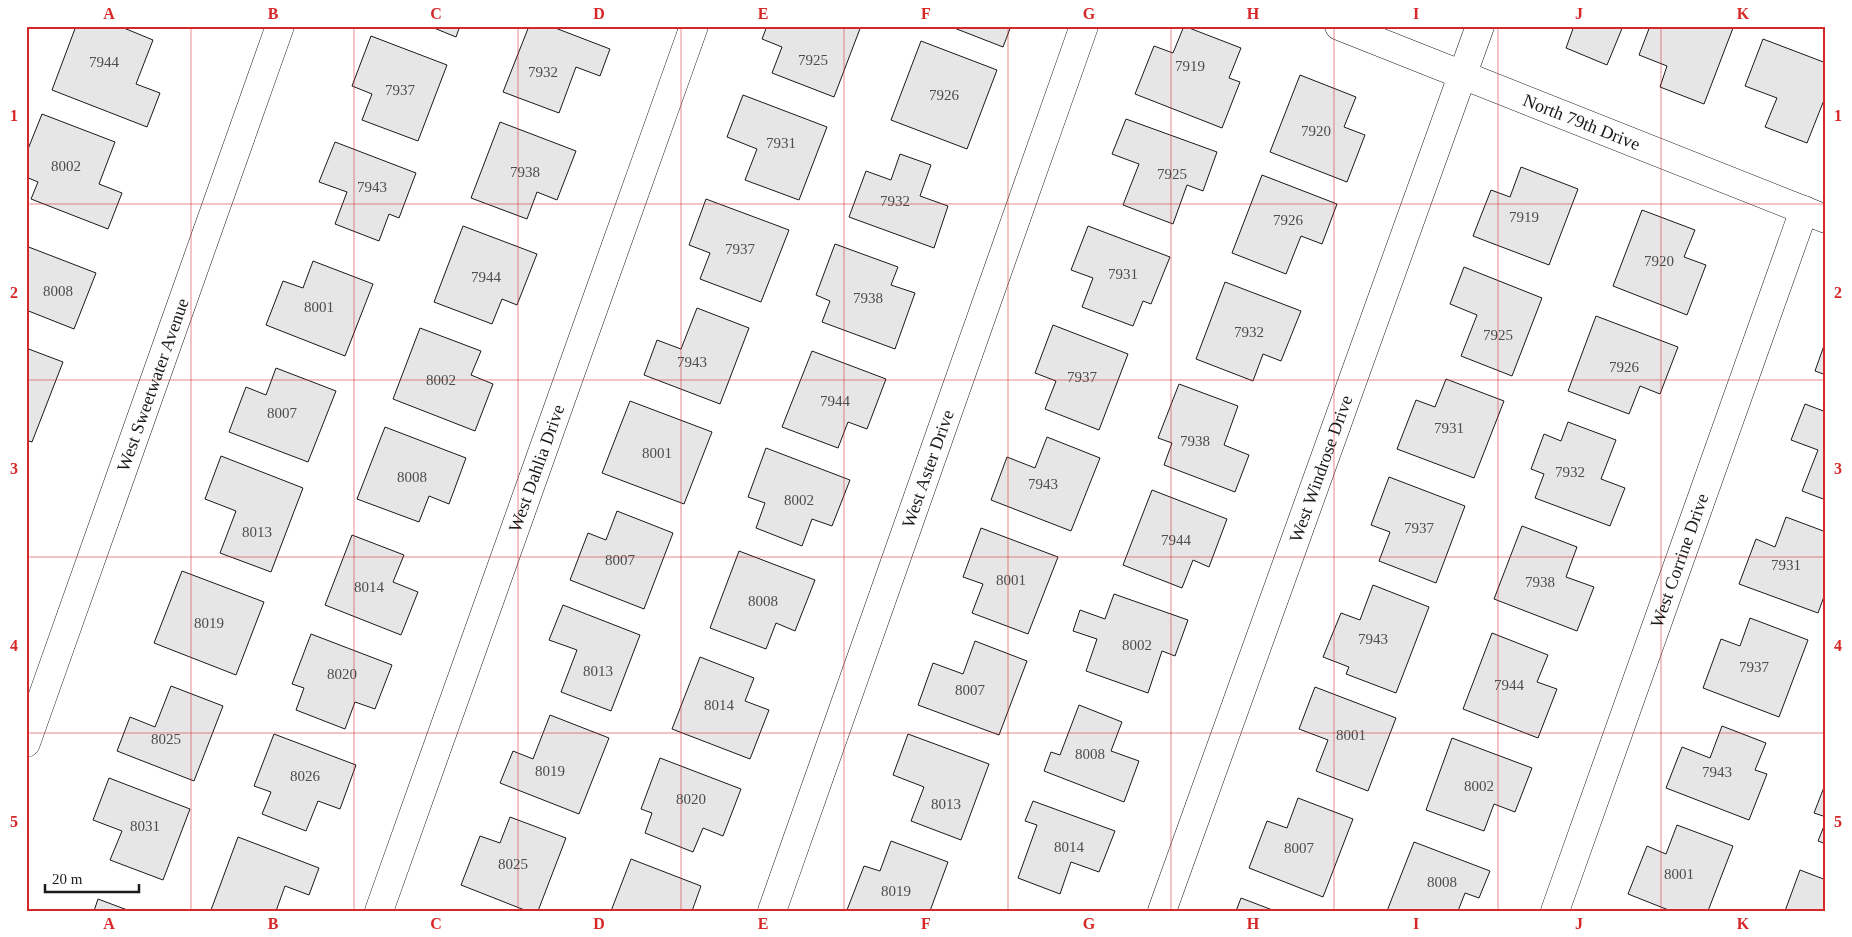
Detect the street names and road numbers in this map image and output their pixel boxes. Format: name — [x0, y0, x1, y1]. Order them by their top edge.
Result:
street label: North 79th Drive — [1520, 90, 1643, 154]
street label: West Sweetwater Avenue — [113, 296, 193, 474]
street label: West Windrose Drive — [1285, 393, 1356, 545]
street label: West Dahlia Drive — [505, 402, 568, 535]
street label: West Aster Drive — [898, 407, 958, 530]
street label: West Corrine Drive — [1647, 491, 1712, 630]

